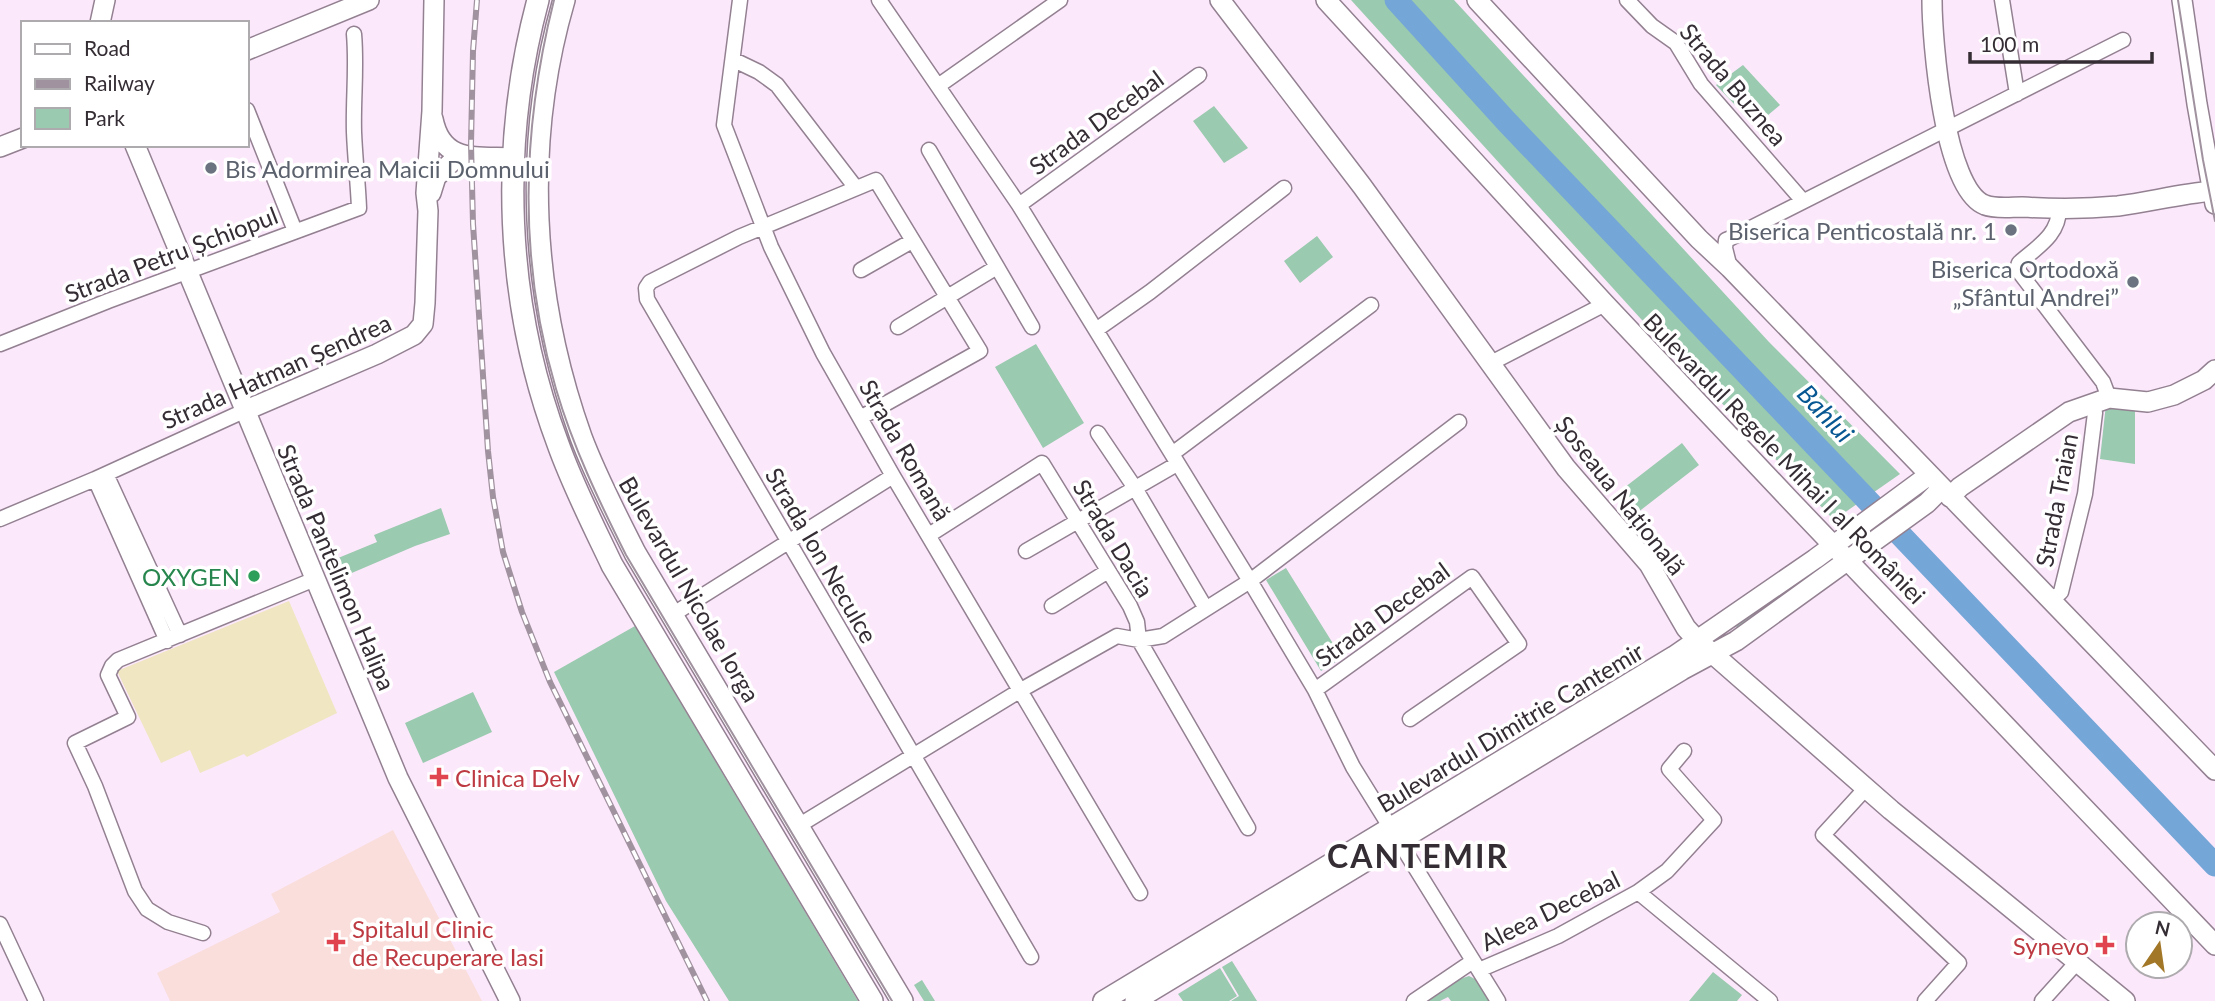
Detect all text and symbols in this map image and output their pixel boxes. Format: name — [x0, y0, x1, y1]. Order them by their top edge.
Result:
street label: Strada Buznea — [1675, 17, 1793, 151]
legend — [21, 21, 248, 147]
scale bar — [1970, 21, 2152, 65]
text: 100 m — [1980, 31, 2039, 56]
text: Road — [84, 35, 131, 60]
street label: Strada Decebal — [1023, 64, 1169, 180]
text: Railway — [84, 70, 155, 95]
text: Park — [84, 105, 125, 130]
place label: Bis Adormirea Maicii Domnului — [225, 154, 550, 183]
marker: Bis Adormirea Maicii Domnului — [203, 160, 219, 176]
street label: Strada Petru Șchiopul — [60, 200, 282, 308]
place label: Biserica Penticostală nr. 1 — [1728, 216, 1997, 245]
marker: Biserica Penticostală nr. 1 — [2003, 222, 2019, 238]
place label: Biserica Ortodoxă „Sfântul Andrei” — [1931, 254, 2119, 311]
marker: Biserica Ortodoxă „Sfântul Andrei” — [2125, 274, 2141, 290]
street label: Strada Hatman Șendrea — [157, 307, 395, 435]
street label: Bulevardul Regele Mihai I al României — [1638, 307, 1932, 609]
street label: Strada Romană — [854, 374, 958, 526]
water label: Bahlui — [1791, 377, 1861, 449]
street label: Șoseaua Națională — [1550, 410, 1692, 580]
street label: Strada Traian — [2029, 431, 2083, 569]
street label: Strada Pantelimon Halipa — [272, 440, 402, 694]
street label: Strada Ion Neculce — [760, 462, 884, 648]
street label: Bulevardul Nicolae Iorga — [614, 471, 766, 707]
street label: Strada Dacia — [1068, 474, 1160, 602]
street label: Strada Decebal — [1309, 556, 1455, 672]
place label: OXYGEN — [142, 562, 240, 591]
marker: OXYGEN — [246, 568, 262, 584]
street label: Bulevardul Dimitrie Cantemir — [1372, 636, 1649, 818]
place label: Clinica Delv — [455, 763, 581, 792]
marker: Clinica Delv — [429, 767, 449, 787]
district label: CANTEMIR — [1327, 836, 1509, 875]
street label: Aleea Decebal — [1476, 864, 1624, 956]
north arrow — [2124, 910, 2194, 980]
place label: Spitalul Clinic de Recuperare Iasi — [352, 914, 544, 971]
text: N — [2153, 915, 2173, 941]
place label: Synevo — [2013, 931, 2089, 960]
marker: Spitalul Clinic de Recuperare Iasi — [326, 932, 346, 952]
marker: Synevo — [2095, 935, 2115, 955]

